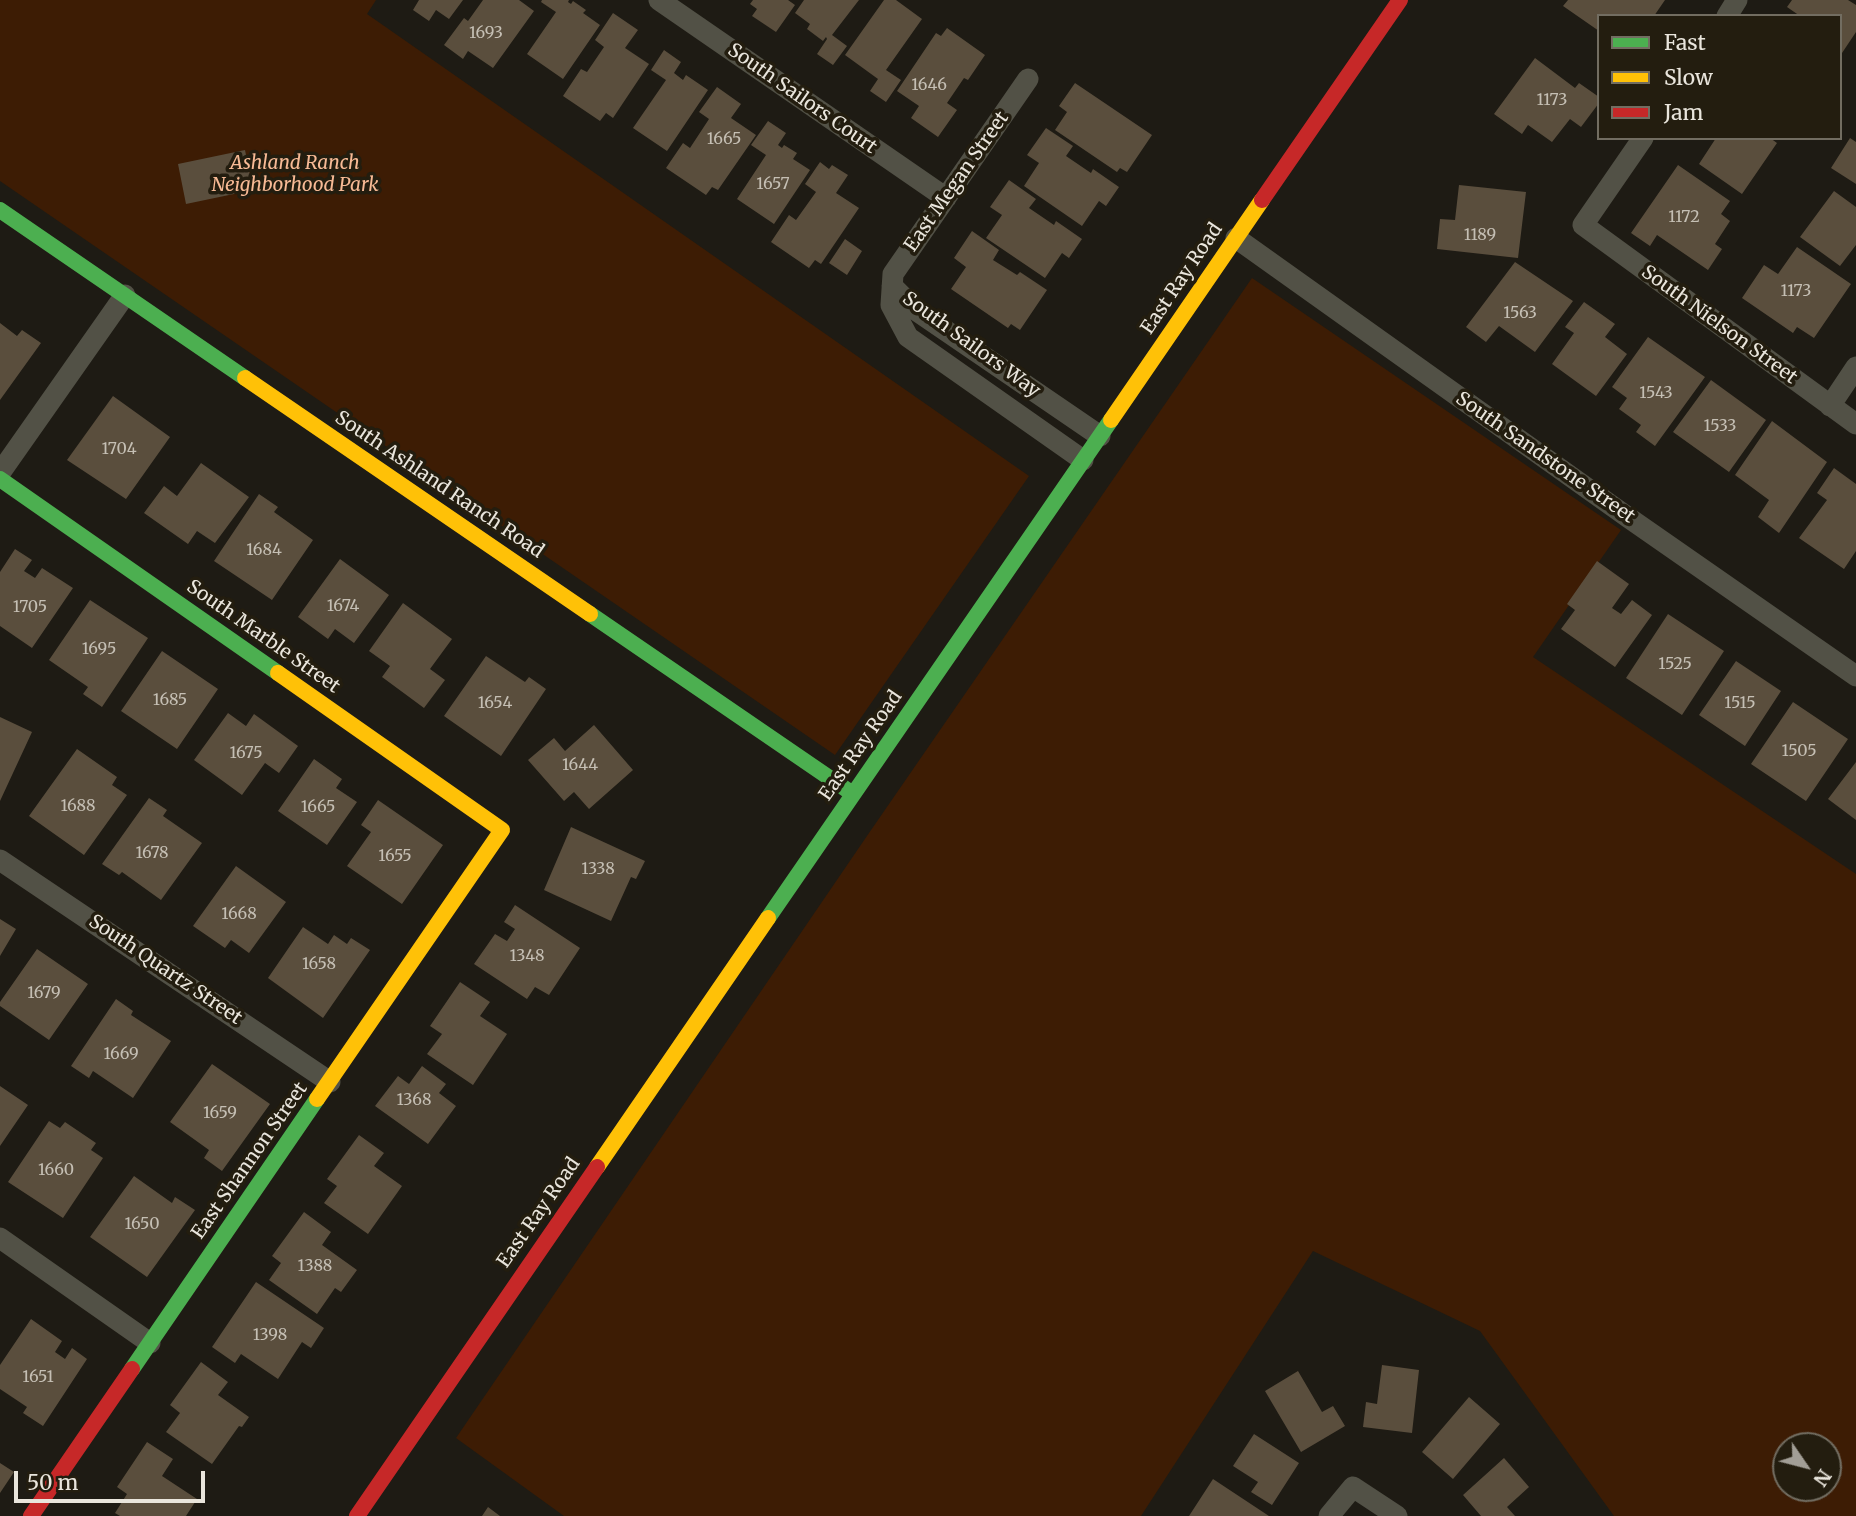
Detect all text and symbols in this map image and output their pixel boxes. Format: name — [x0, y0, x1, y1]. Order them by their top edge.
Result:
legend — [1597, 14, 1842, 140]
house number: 1693 — [469, 23, 503, 43]
text: Fast — [1664, 29, 1706, 56]
street label: South Sailors Court — [723, 39, 881, 159]
text: Slow — [1664, 64, 1713, 91]
house number: 1646 — [911, 75, 947, 95]
house number: 1173 — [1536, 90, 1568, 110]
text: Jam — [1664, 99, 1703, 126]
street label: East Megan Street — [900, 108, 1014, 256]
house number: 1665 — [707, 129, 741, 149]
park label: Ashland Ranch Neighborhood Park — [211, 153, 379, 197]
house number: 1657 — [756, 174, 790, 194]
house number: 1172 — [1668, 207, 1700, 227]
street label: East Ray Road — [1136, 219, 1228, 339]
house number: 1189 — [1464, 225, 1496, 245]
street label: South Nielson Street — [1637, 261, 1801, 389]
house number: 1173 — [1780, 281, 1812, 301]
street label: South Sailors Way — [898, 287, 1044, 403]
house number: 1563 — [1503, 303, 1537, 323]
house number: 1543 — [1639, 383, 1673, 403]
street label: South Sandstone Street — [1451, 387, 1639, 529]
street label: South Ashland Ranch Road — [330, 407, 548, 563]
house number: 1533 — [1704, 416, 1736, 436]
house number: 1704 — [102, 439, 136, 459]
house number: 1684 — [246, 540, 282, 560]
street label: South Marble Street — [182, 576, 344, 698]
house number: 1674 — [327, 596, 359, 616]
house number: 1705 — [13, 597, 47, 617]
house number: 1695 — [82, 639, 116, 659]
house number: 1525 — [1658, 654, 1692, 674]
street label: East Ray Road — [815, 687, 907, 805]
house number: 1685 — [153, 690, 187, 710]
house number: 1654 — [478, 693, 512, 713]
house number: 1515 — [1724, 693, 1756, 713]
house number: 1505 — [1781, 741, 1817, 761]
house number: 1675 — [229, 743, 263, 763]
house number: 1644 — [562, 755, 598, 775]
house number: 1688 — [60, 796, 96, 816]
house number: 1665 — [301, 797, 335, 817]
house number: 1678 — [135, 843, 169, 863]
house number: 1655 — [378, 846, 412, 866]
house number: 1338 — [581, 859, 615, 879]
house number: 1668 — [221, 904, 257, 924]
street label: South Quartz Street — [84, 910, 246, 1030]
house number: 1348 — [509, 946, 545, 966]
house number: 1658 — [302, 954, 336, 974]
house number: 1679 — [27, 983, 61, 1003]
house number: 1669 — [103, 1044, 139, 1064]
street label: East Shannon Street — [187, 1078, 313, 1244]
house number: 1368 — [397, 1090, 431, 1110]
house number: 1659 — [203, 1103, 237, 1123]
street label: East Ray Road — [493, 1154, 585, 1272]
house number: 1660 — [38, 1160, 74, 1180]
house number: 1650 — [124, 1214, 160, 1234]
house number: 1388 — [298, 1256, 332, 1276]
house number: 1398 — [253, 1325, 287, 1345]
house number: 1651 — [22, 1367, 54, 1387]
north arrow — [1772, 1432, 1842, 1502]
scale bar — [18, 1456, 208, 1500]
text: N — [1808, 1465, 1837, 1491]
text: 50 m — [27, 1469, 78, 1496]

